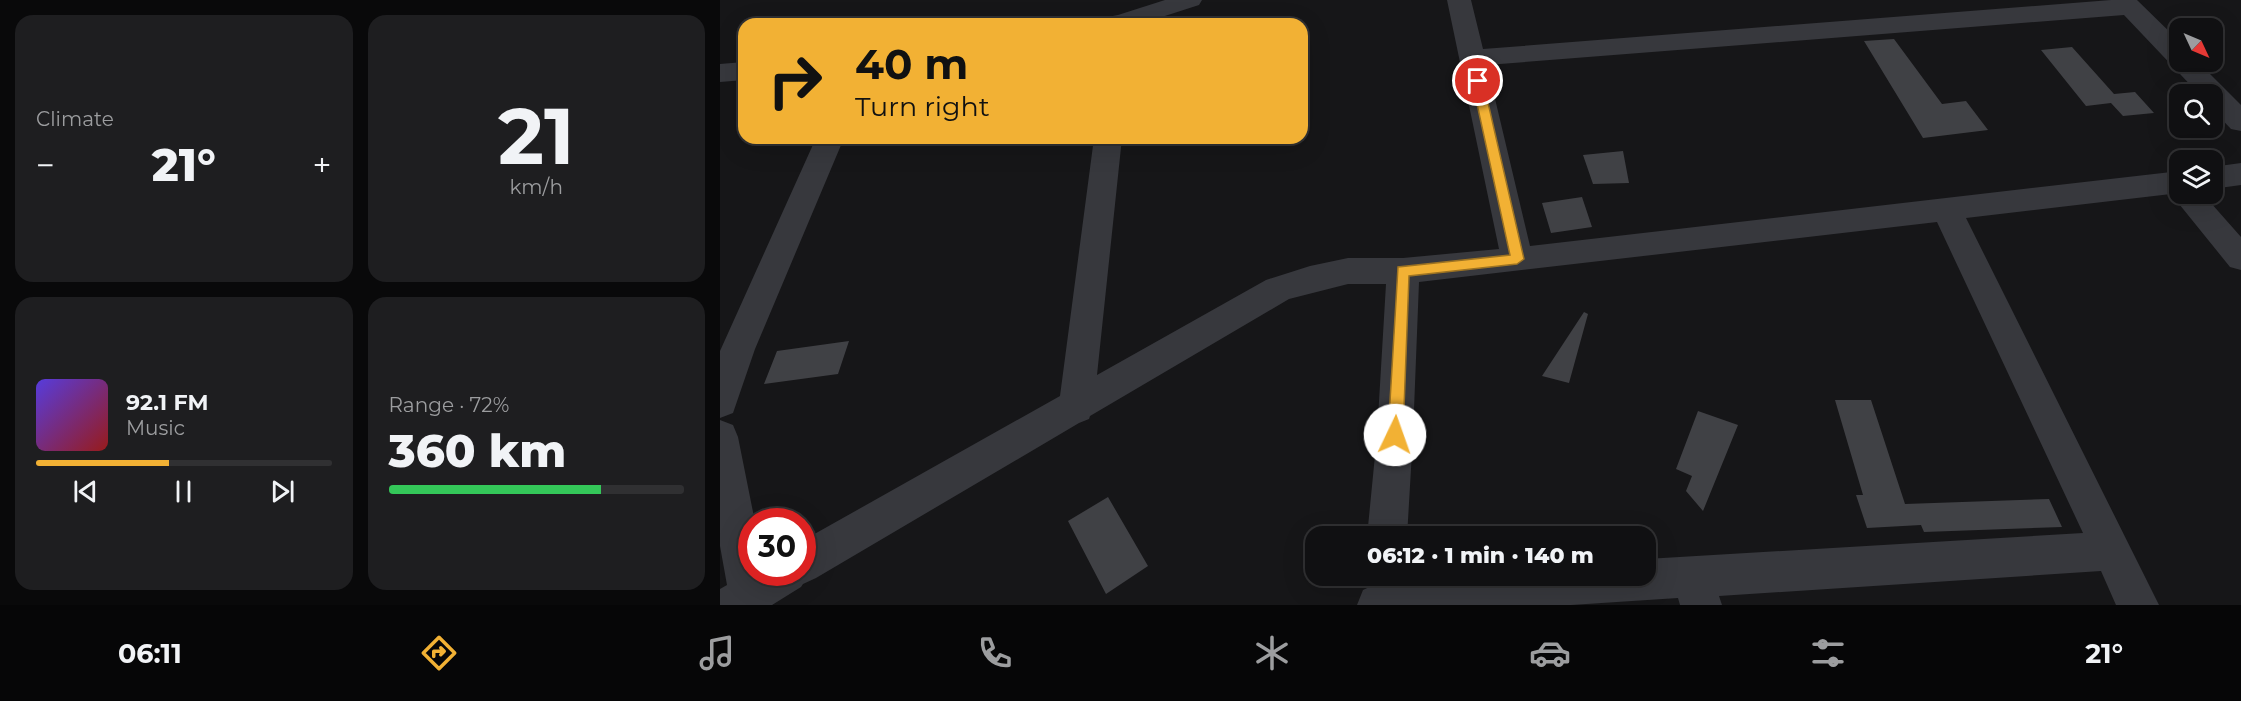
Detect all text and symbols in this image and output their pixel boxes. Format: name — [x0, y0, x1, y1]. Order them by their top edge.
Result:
north arrow — [2169, 18, 2223, 72]
map controls — [2169, 18, 2223, 204]
text: 40 m — [855, 38, 968, 90]
icon: right — [756, 42, 834, 120]
pin — [1452, 55, 1503, 106]
icon: arrive — [1461, 64, 1494, 97]
button: search — [2169, 84, 2223, 138]
text: 21 — [498, 88, 575, 184]
text: Turn right — [855, 90, 990, 123]
text: Climate — [36, 107, 114, 131]
text: 21° — [152, 137, 216, 192]
text: − — [36, 145, 55, 185]
text: + — [313, 145, 331, 185]
button: layers — [2169, 150, 2223, 204]
text: km/h — [510, 175, 563, 199]
text: 92.1 FM — [126, 389, 208, 416]
text: Range · 72% — [389, 393, 509, 417]
position arrow — [1363, 403, 1427, 467]
text: Music — [126, 416, 185, 440]
text: 360 km — [389, 423, 566, 478]
icon: previous — [69, 475, 102, 508]
icon: pause — [167, 475, 200, 508]
icon: next — [266, 475, 299, 508]
speed limit sign: 30 — [738, 508, 816, 586]
text: 06:12 · 1 min · 140 m — [1367, 542, 1594, 569]
icon: directions — [418, 632, 460, 674]
icon: music — [696, 632, 738, 674]
icon: phone — [974, 632, 1016, 674]
icon: climate — [1251, 632, 1293, 674]
icon: car — [1529, 632, 1571, 674]
icon: filters — [1807, 632, 1849, 674]
text: 06:11 — [118, 637, 182, 670]
text: 21° — [2085, 637, 2123, 670]

